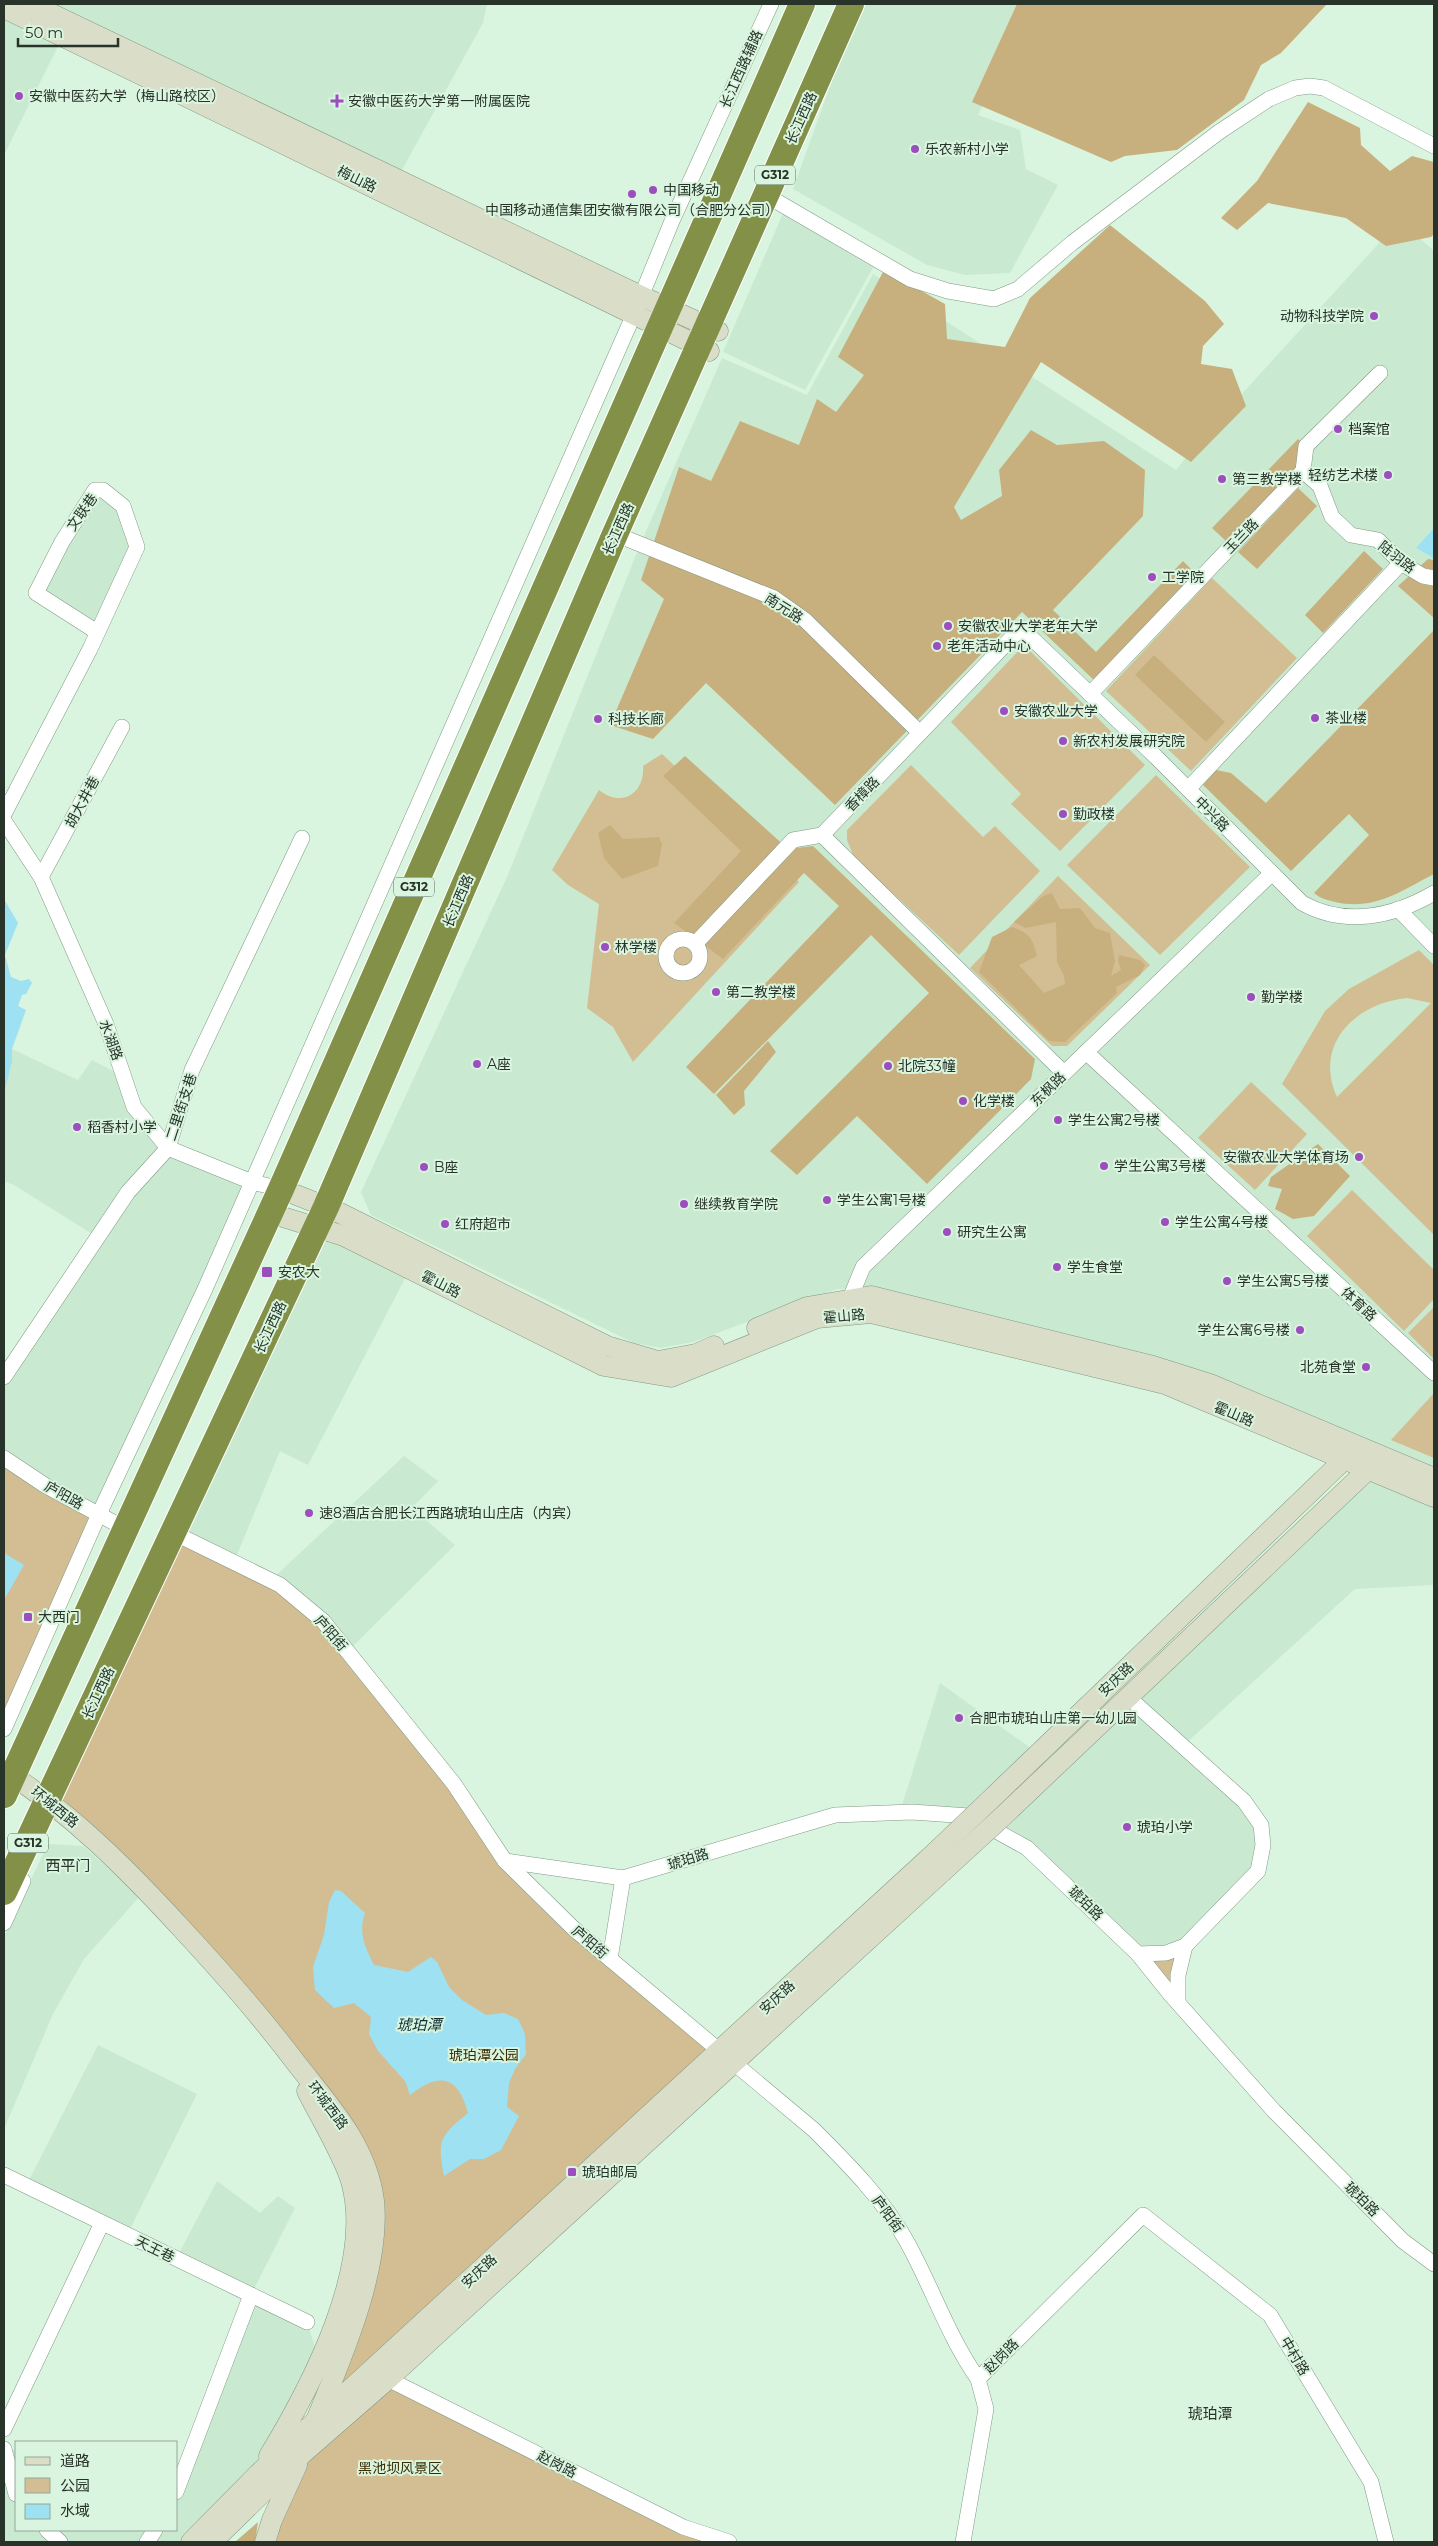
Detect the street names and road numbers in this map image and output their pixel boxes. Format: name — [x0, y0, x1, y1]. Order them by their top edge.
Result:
street label: 长江西路辅路 — [716, 27, 766, 111]
street label: 长江西路 — [781, 89, 821, 147]
street label: 梅山路 — [334, 162, 380, 196]
road number: G312 — [755, 166, 795, 184]
street label: 文联巷 — [63, 490, 101, 534]
street label: 长江西路 — [598, 500, 638, 558]
street label: 玉兰路 — [1220, 515, 1262, 557]
street label: 陆羽路 — [1375, 537, 1419, 577]
street label: 南元路 — [761, 589, 807, 627]
street label: 胡大井巷 — [61, 773, 103, 831]
street label: 香樟路 — [841, 773, 883, 815]
street label: 中兴路 — [1191, 793, 1233, 835]
street label: 长江西路 — [439, 872, 477, 930]
road number: G312 — [394, 878, 434, 896]
street label: 水湖路 — [95, 1017, 127, 1063]
street label: 东枫路 — [1027, 1068, 1069, 1110]
street label: 二里街支巷 — [162, 1071, 200, 1143]
street label: 霍山路 — [418, 1266, 464, 1302]
street label: 体育路 — [1338, 1283, 1380, 1325]
street label: 长江西路 — [250, 1298, 290, 1356]
street label: 霍山路 — [822, 1305, 866, 1327]
street label: 霍山路 — [1211, 1398, 1257, 1430]
street label: 庐阳路 — [41, 1477, 87, 1513]
street label: 庐阳街 — [310, 1611, 352, 1655]
street label: 安庆路 — [1095, 1658, 1137, 1700]
street label: 长江西路 — [78, 1664, 118, 1722]
street label: 环城西路 — [28, 1782, 82, 1832]
road number: G312 — [8, 1834, 48, 1852]
street label: 琥珀路 — [665, 1844, 711, 1874]
street label: 琥珀路 — [1065, 1882, 1107, 1924]
street label: 庐阳街 — [568, 1921, 612, 1963]
street label: 安庆路 — [756, 1976, 798, 2018]
street label: 环城西路 — [304, 2077, 352, 2133]
street label: 琥珀路 — [1341, 2178, 1383, 2220]
street label: 庐阳街 — [868, 2192, 908, 2236]
street label: 天王巷 — [132, 2232, 178, 2266]
street label: 安庆路 — [458, 2250, 500, 2292]
street label: 中村路 — [1276, 2333, 1314, 2379]
street label: 赵岗路 — [979, 2335, 1022, 2378]
street label: 赵岗路 — [533, 2446, 580, 2482]

